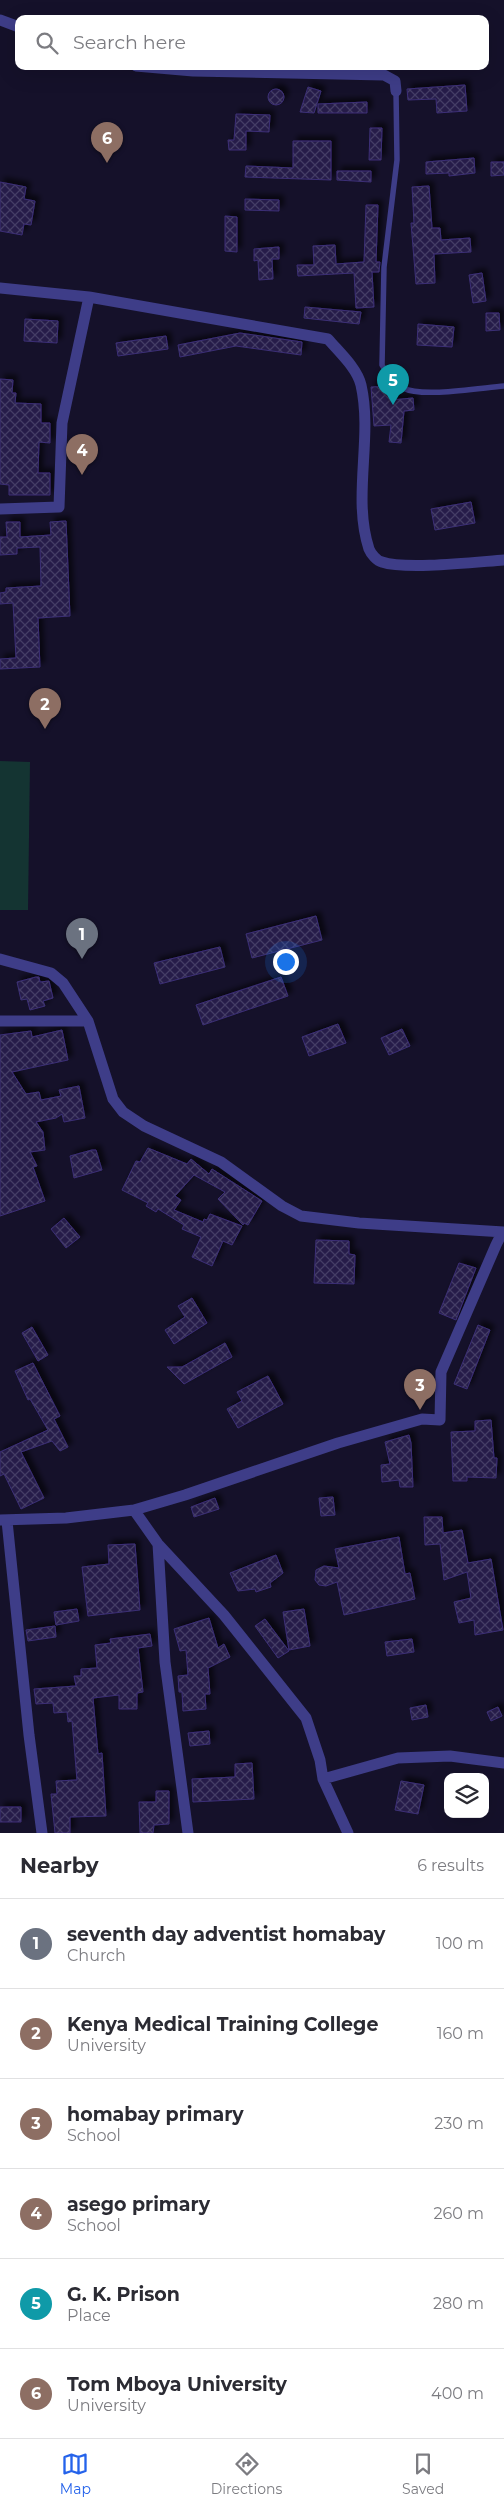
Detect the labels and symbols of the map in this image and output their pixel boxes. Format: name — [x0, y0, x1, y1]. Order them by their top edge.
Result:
pin: 6 — [91, 122, 123, 163]
pin: 5 — [377, 364, 409, 405]
pin: 4 — [66, 434, 98, 475]
pin: 2 — [29, 688, 61, 729]
pin: 1 — [66, 918, 98, 959]
your location — [273, 949, 299, 975]
pin: 3 — [404, 1369, 436, 1410]

